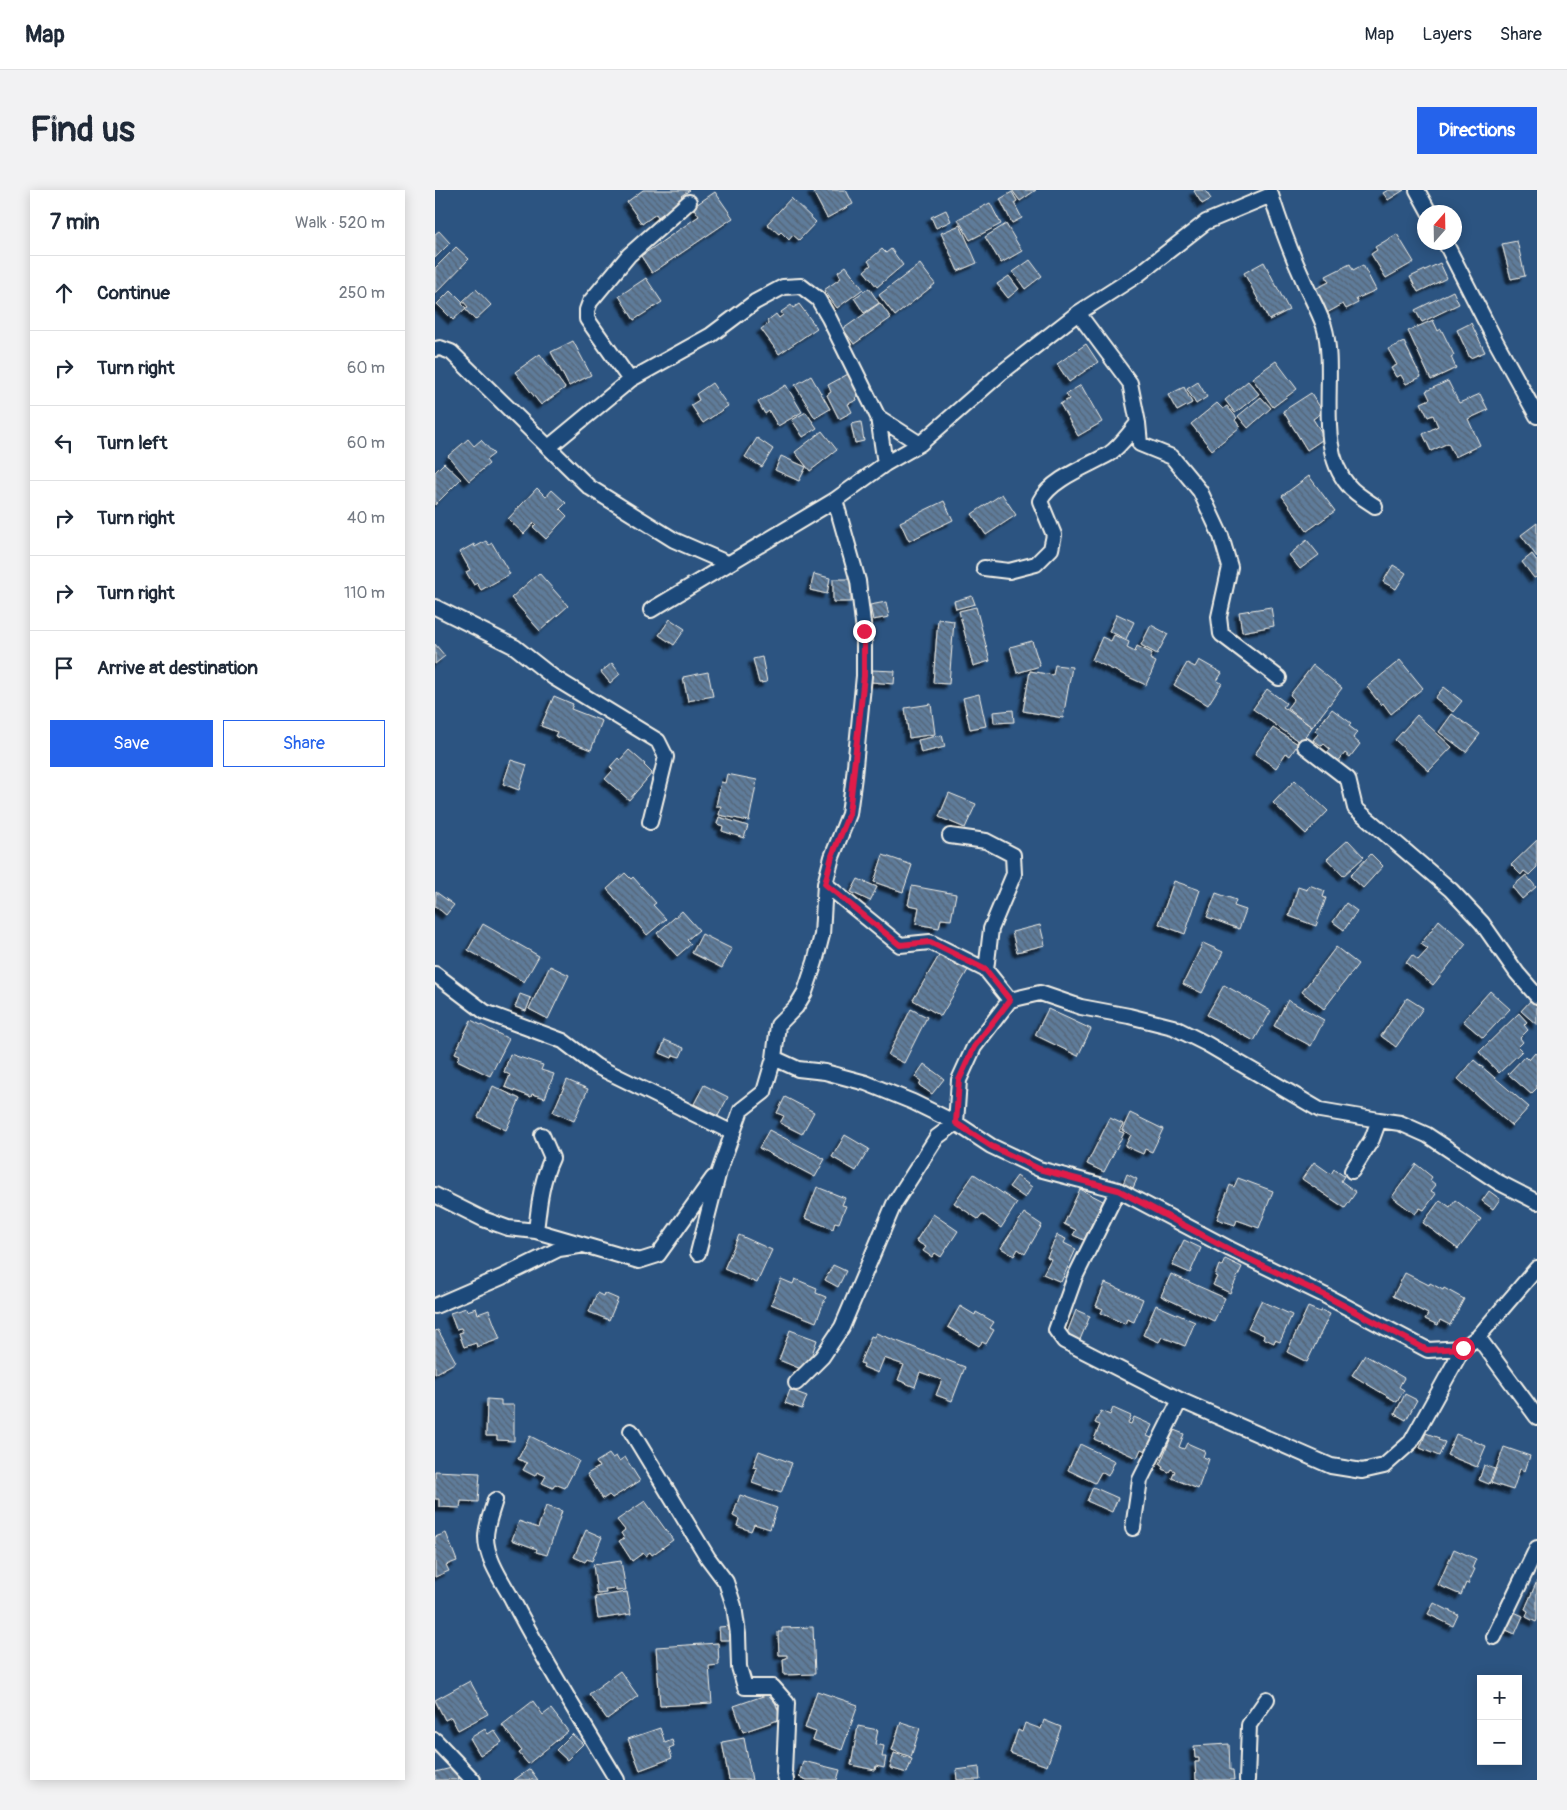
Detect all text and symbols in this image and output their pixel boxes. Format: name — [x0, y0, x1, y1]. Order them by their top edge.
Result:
text: Map — [25, 20, 65, 49]
text: Map — [1365, 23, 1394, 46]
text: Layers — [1422, 23, 1472, 46]
text: Share — [1500, 23, 1542, 46]
button: Directions — [1417, 107, 1537, 154]
text: Find us — [30, 108, 135, 152]
north arrow — [1417, 205, 1462, 250]
text: 7 min — [50, 209, 100, 236]
text: Walk · 520 m — [295, 213, 385, 233]
icon: ahead — [50, 279, 78, 307]
text: Continue — [97, 281, 170, 305]
text: 250 m — [339, 283, 385, 303]
icon: right — [50, 354, 78, 382]
text: Turn right — [97, 356, 175, 380]
text: 60 m — [347, 358, 385, 378]
icon: left — [50, 429, 78, 457]
text: Turn left — [97, 431, 167, 455]
text: 60 m — [347, 433, 385, 453]
icon: right — [50, 504, 78, 532]
text: Turn right — [97, 506, 175, 530]
text: 40 m — [347, 508, 385, 528]
icon: right — [50, 579, 78, 607]
text: Turn right — [97, 581, 175, 605]
text: 110 m — [344, 583, 385, 603]
route end — [853, 620, 876, 643]
icon: arrive — [50, 654, 78, 682]
text: Arrive at destination — [97, 656, 258, 680]
button: Save — [50, 720, 213, 767]
button: Share — [223, 720, 385, 767]
route start — [1452, 1337, 1475, 1360]
map controls — [1477, 1675, 1522, 1765]
button: + — [1477, 1675, 1522, 1720]
button: − — [1477, 1720, 1522, 1765]

